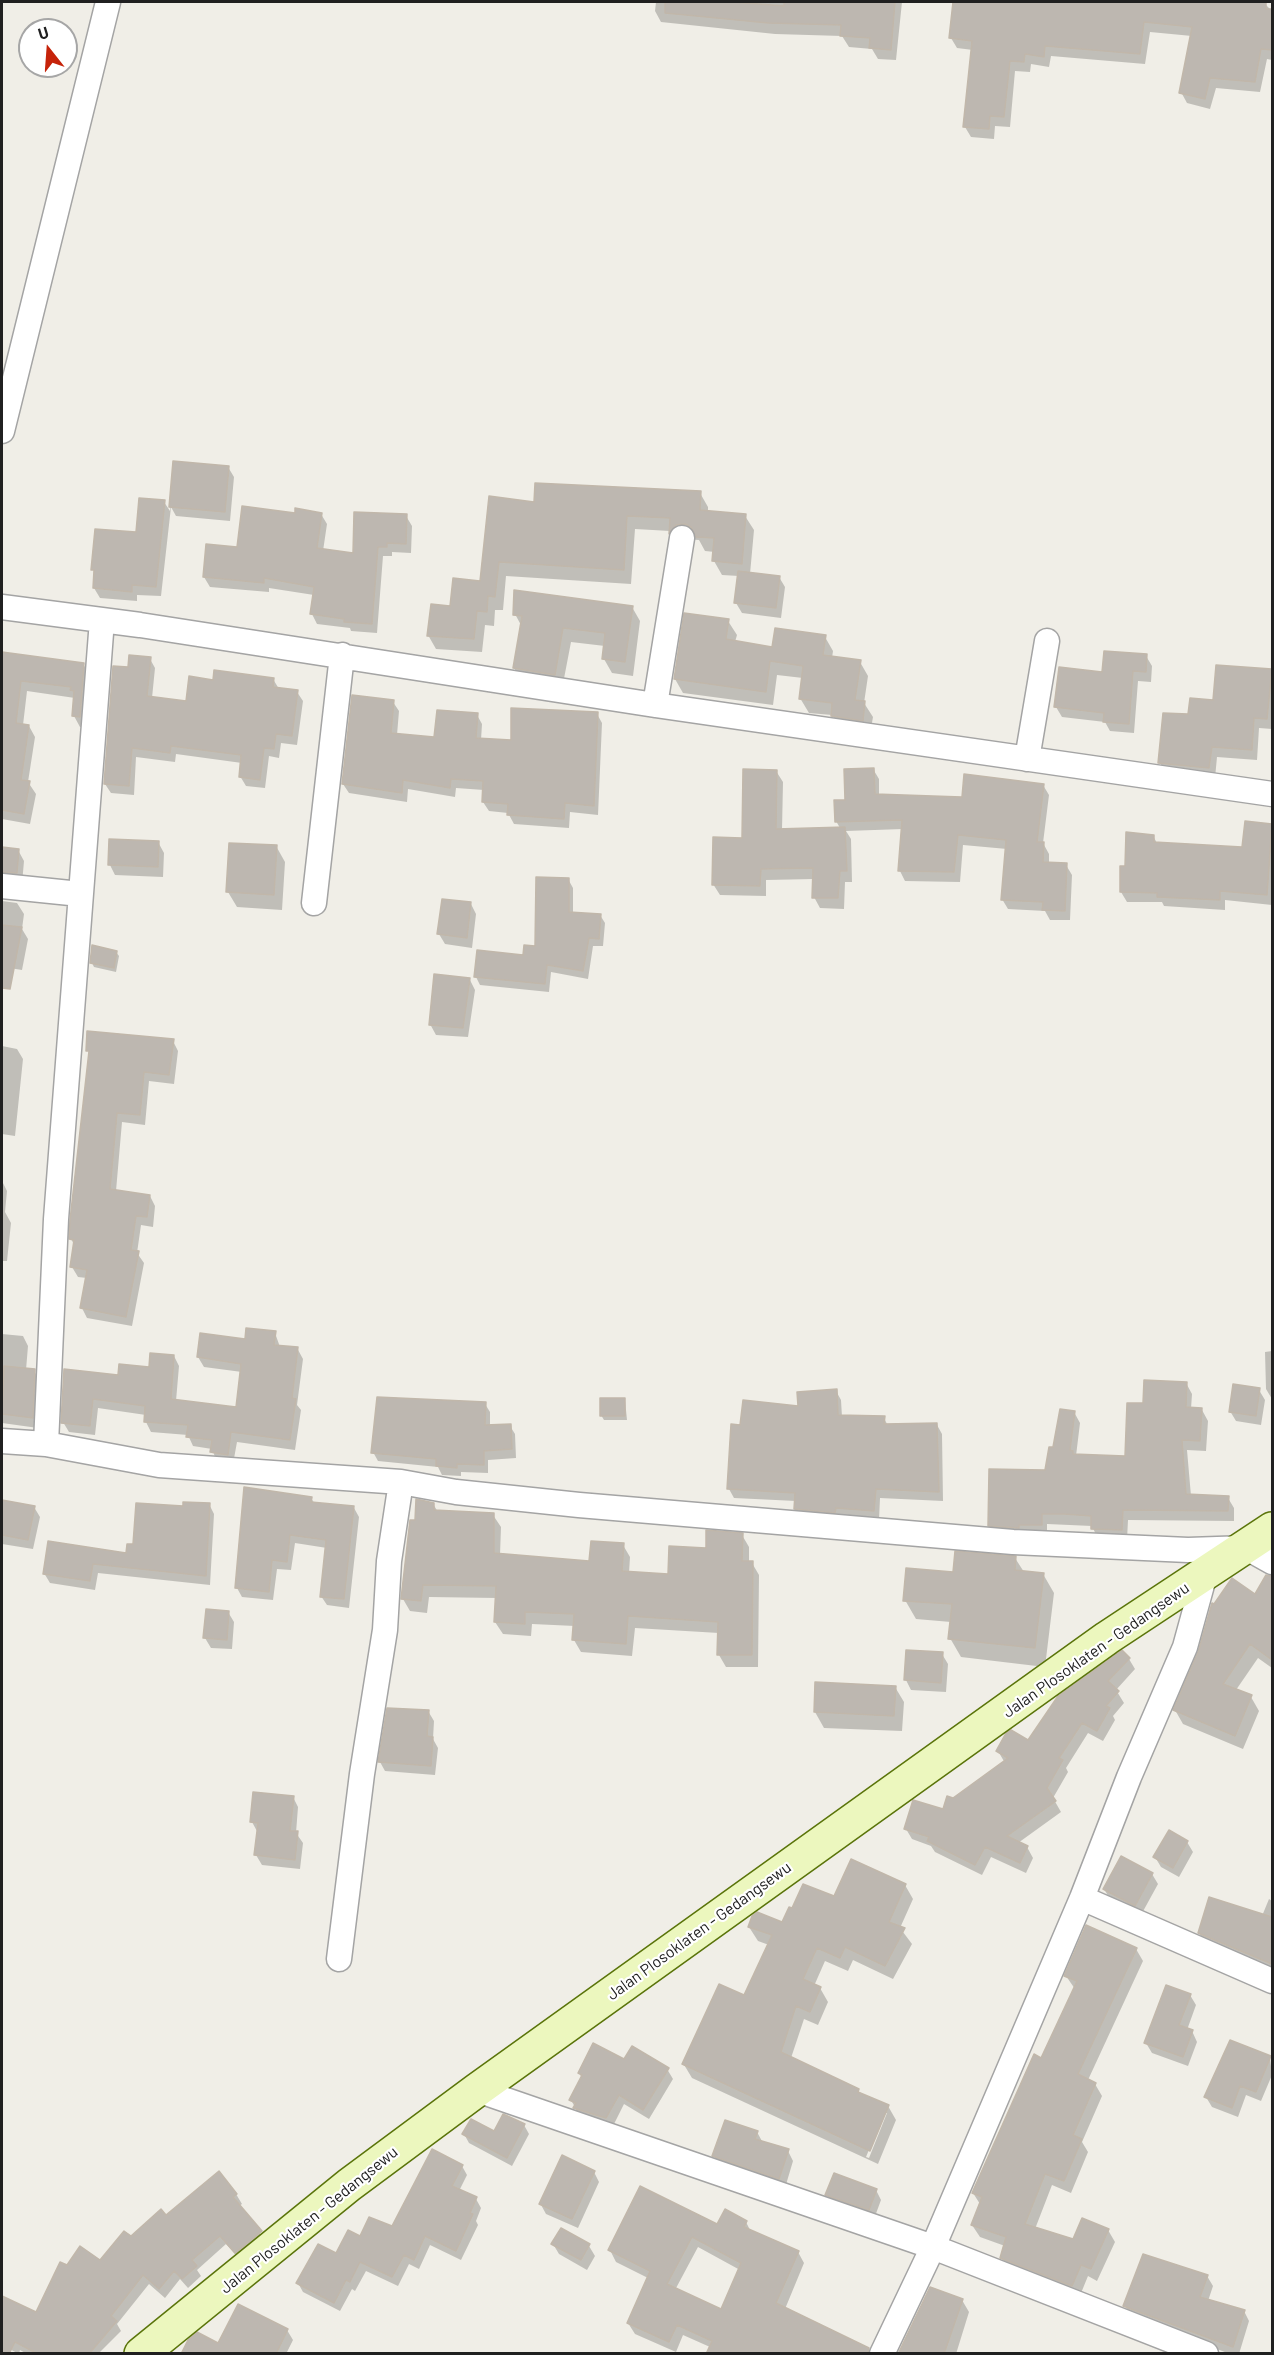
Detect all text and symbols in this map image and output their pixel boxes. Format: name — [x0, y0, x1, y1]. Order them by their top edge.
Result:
north arrow — [18, 18, 78, 78]
text: U — [36, 22, 51, 43]
street label: Jalan Plosoklaten - Gedangsewu — [999, 1578, 1193, 1722]
street label: Jalan Plosoklaten - Gedangsewu — [603, 1858, 795, 2004]
street label: Jalan Plosoklaten - Gedangsewu — [216, 2142, 402, 2298]

